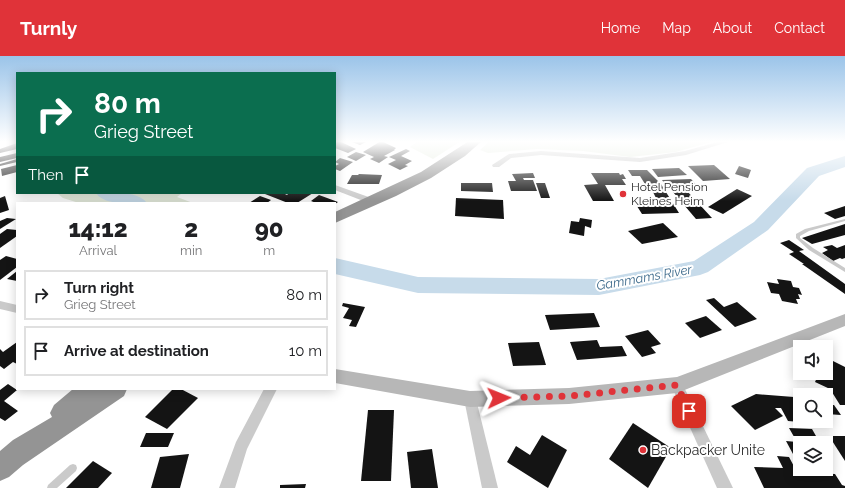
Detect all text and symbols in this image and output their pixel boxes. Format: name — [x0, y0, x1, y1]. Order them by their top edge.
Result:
text: Turnly — [20, 17, 77, 39]
text: Home — [601, 20, 640, 36]
text: Map — [662, 20, 691, 36]
text: About — [713, 20, 752, 36]
text: Contact — [774, 20, 825, 36]
text: 80 m — [94, 87, 161, 120]
icon: right — [28, 88, 80, 140]
text: Grieg Street — [94, 121, 193, 142]
icon: arrive — [71, 164, 93, 186]
text: Then — [28, 166, 63, 184]
place label: Hotel Pension Kleines Heim — [631, 180, 708, 208]
marker: Hotel Pension Kleines Heim — [618, 189, 628, 199]
text: 14:12 — [68, 214, 128, 243]
text: 2 — [184, 214, 198, 243]
text: 90 — [255, 214, 284, 243]
text: Arrival — [79, 243, 117, 258]
text: min — [180, 243, 202, 258]
text: m — [263, 243, 275, 258]
water label: Gammams River — [595, 262, 693, 293]
text: Turn right — [64, 279, 134, 297]
icon: right — [30, 284, 52, 306]
text: 80 m — [286, 286, 322, 304]
text: Grieg Street — [64, 297, 136, 312]
icon: arrive — [30, 340, 52, 362]
map controls — [793, 340, 833, 476]
button: sound — [793, 340, 833, 380]
text: Arrive at destination — [64, 342, 209, 360]
text: 10 m — [289, 342, 322, 360]
position arrow — [478, 377, 520, 419]
button: search — [793, 388, 833, 428]
pin — [672, 394, 706, 428]
icon: arrive — [678, 400, 700, 422]
button: layers — [793, 436, 833, 476]
place label: Backpacker Unite — [651, 442, 765, 458]
marker: Backpacker Unite — [638, 445, 648, 455]

